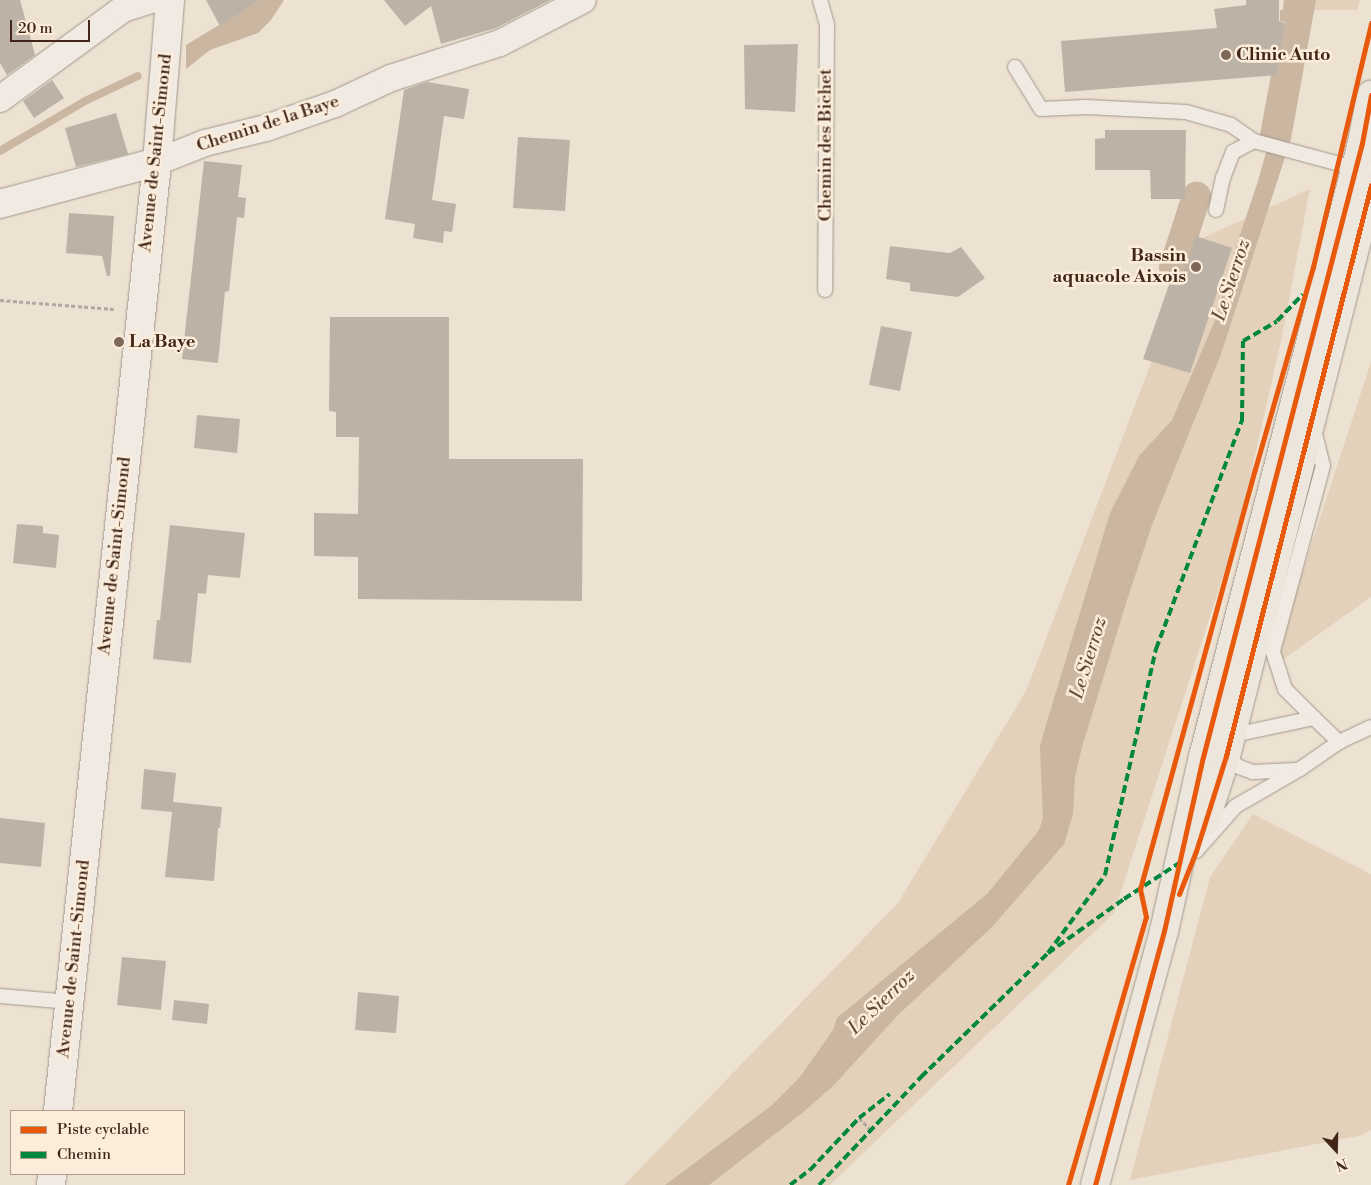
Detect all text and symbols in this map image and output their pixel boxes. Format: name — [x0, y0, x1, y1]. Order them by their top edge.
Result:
scale bar — [12, 10, 92, 42]
text: 20 m — [18, 19, 53, 38]
place label: Clinic Auto — [1236, 44, 1331, 66]
marker: Clinic Auto — [1220, 49, 1232, 61]
street label: Avenue de Saint-Simond — [135, 53, 177, 253]
street label: Chemin des Bichet — [815, 69, 837, 221]
street label: Chemin de la Baye — [194, 91, 342, 157]
water label: Le Sierroz — [1208, 236, 1256, 324]
place label: Bassin aquacole Aixois — [1053, 246, 1186, 288]
marker: Bassin aquacole Aixois — [1190, 261, 1202, 273]
place label: La Baye — [129, 331, 195, 353]
marker: La Baye — [113, 336, 125, 348]
street label: Avenue de Saint-Simond — [94, 456, 136, 656]
water label: Le Sierroz — [1066, 614, 1112, 702]
street label: Avenue de Saint-Simond — [53, 859, 95, 1059]
water label: Le Sierroz — [844, 964, 920, 1040]
legend — [10, 1110, 185, 1175]
text: Piste cyclable — [57, 1120, 149, 1139]
north arrow — [1311, 1125, 1361, 1175]
text: Chemin — [57, 1145, 111, 1164]
text: N — [1333, 1154, 1350, 1174]

